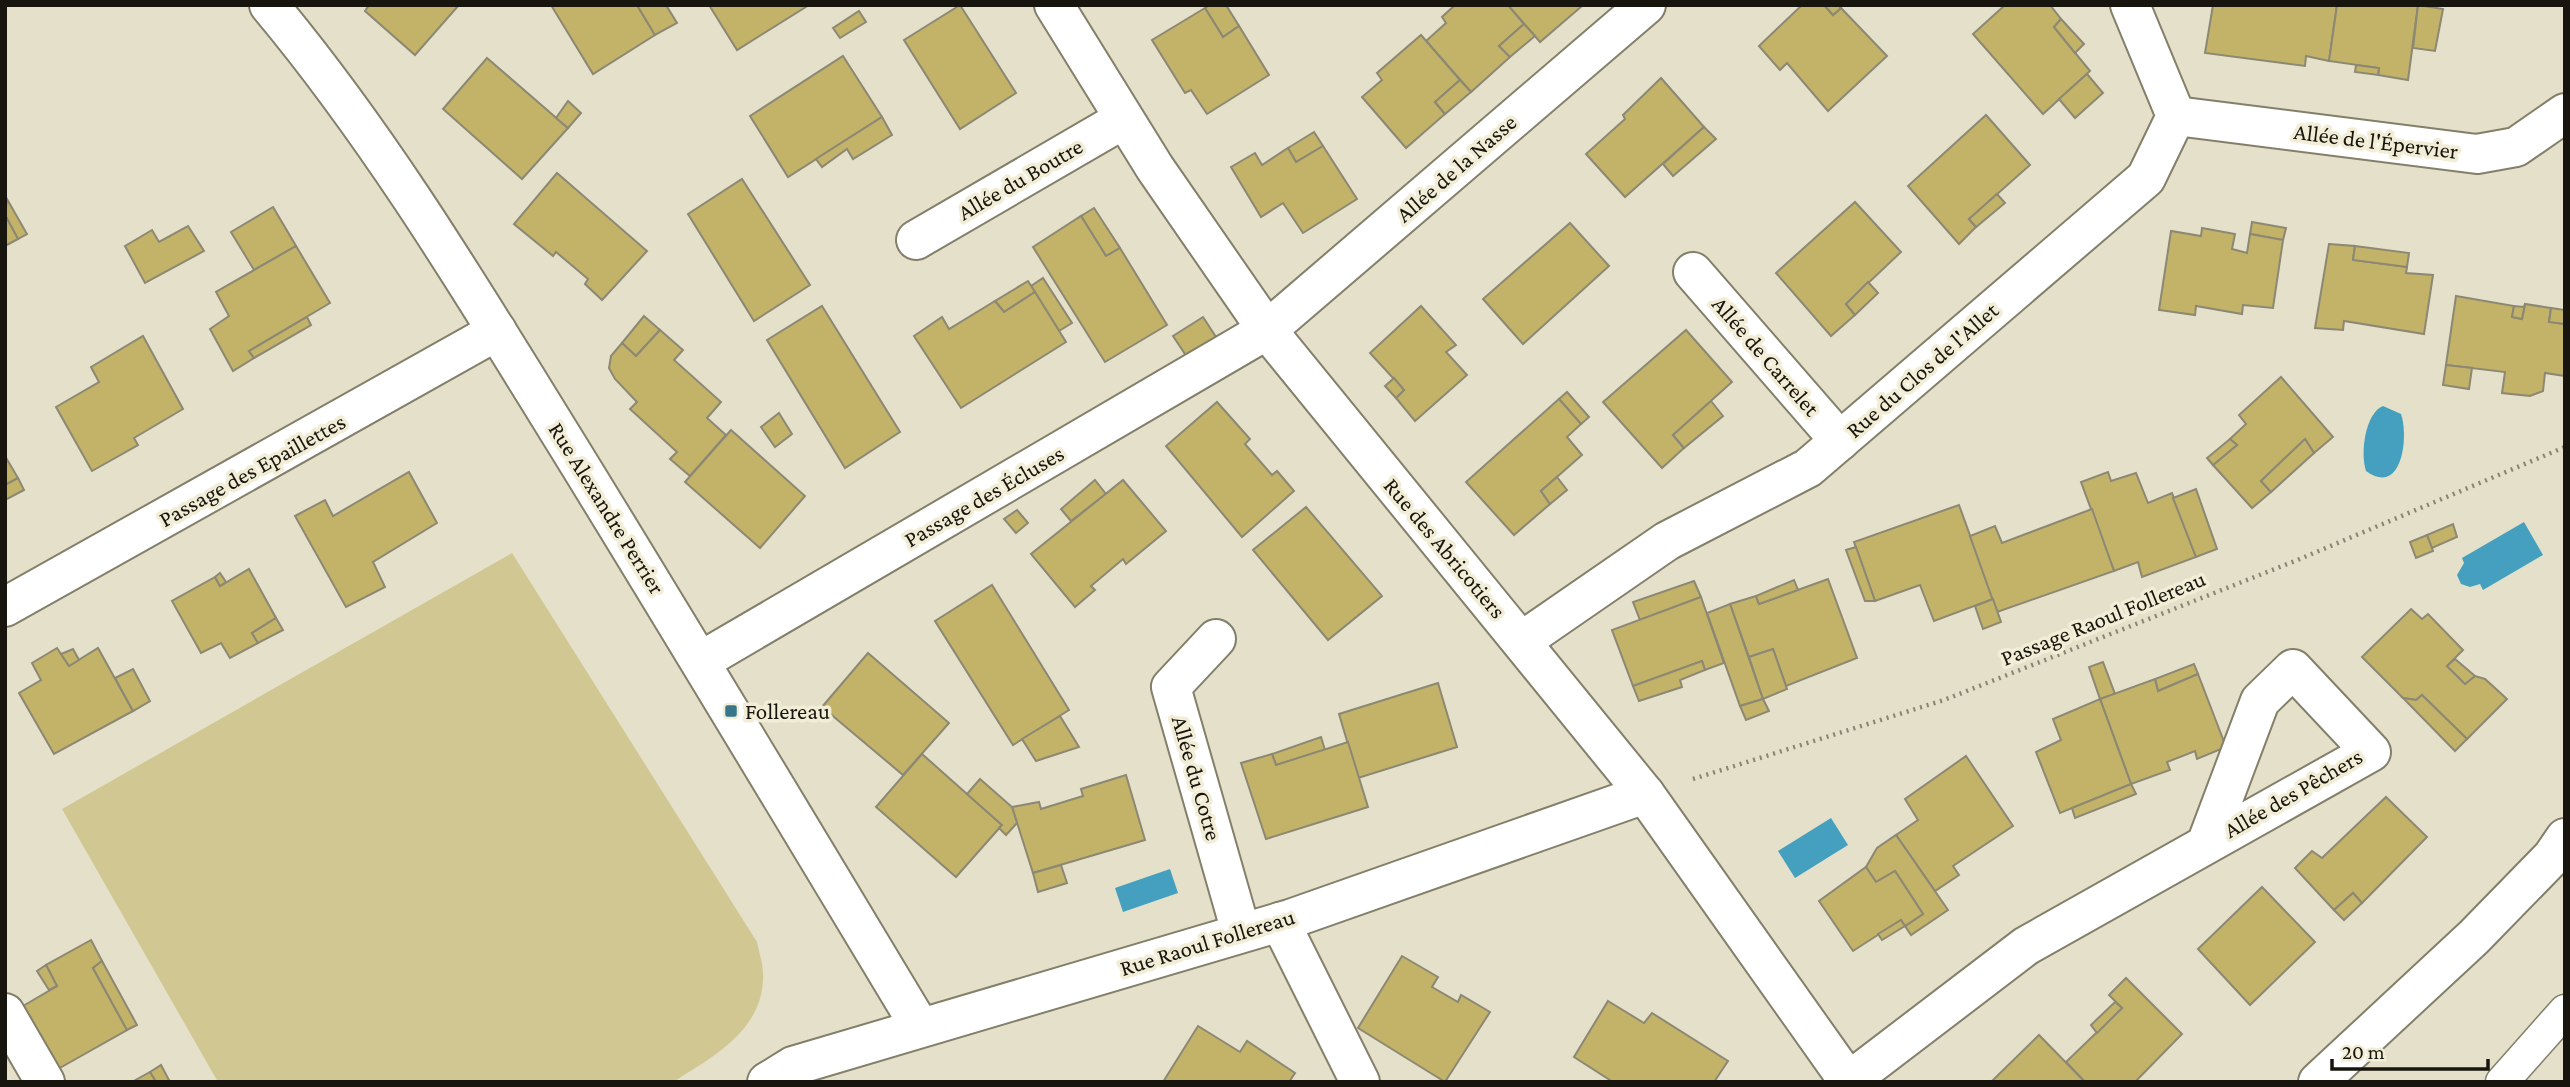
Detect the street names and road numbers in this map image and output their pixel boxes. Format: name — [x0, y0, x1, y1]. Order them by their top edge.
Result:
street label: Allée de la Nasse — [1390, 109, 1522, 227]
street label: Allée de l'Épervier — [2292, 118, 2460, 164]
street label: Allée du Boutre — [953, 133, 1087, 225]
street label: Allée de Carrelet — [1707, 291, 1825, 421]
street label: Rue du Clos de l'Allet — [1841, 297, 2004, 443]
street label: Passage des Epaillettes — [154, 408, 350, 532]
street label: Rue Alexandre Perrier — [544, 417, 670, 599]
street label: Passage des Écluses — [900, 440, 1068, 552]
street label: Rue des Abricotiers — [1379, 473, 1511, 623]
street label: Passage Raoul Follereau — [1997, 565, 2209, 671]
street label: Allée du Cotre — [1167, 713, 1227, 843]
street label: Allée des Pêchers — [2219, 743, 2367, 843]
street label: Rue Raoul Follereau — [1116, 903, 1298, 981]

